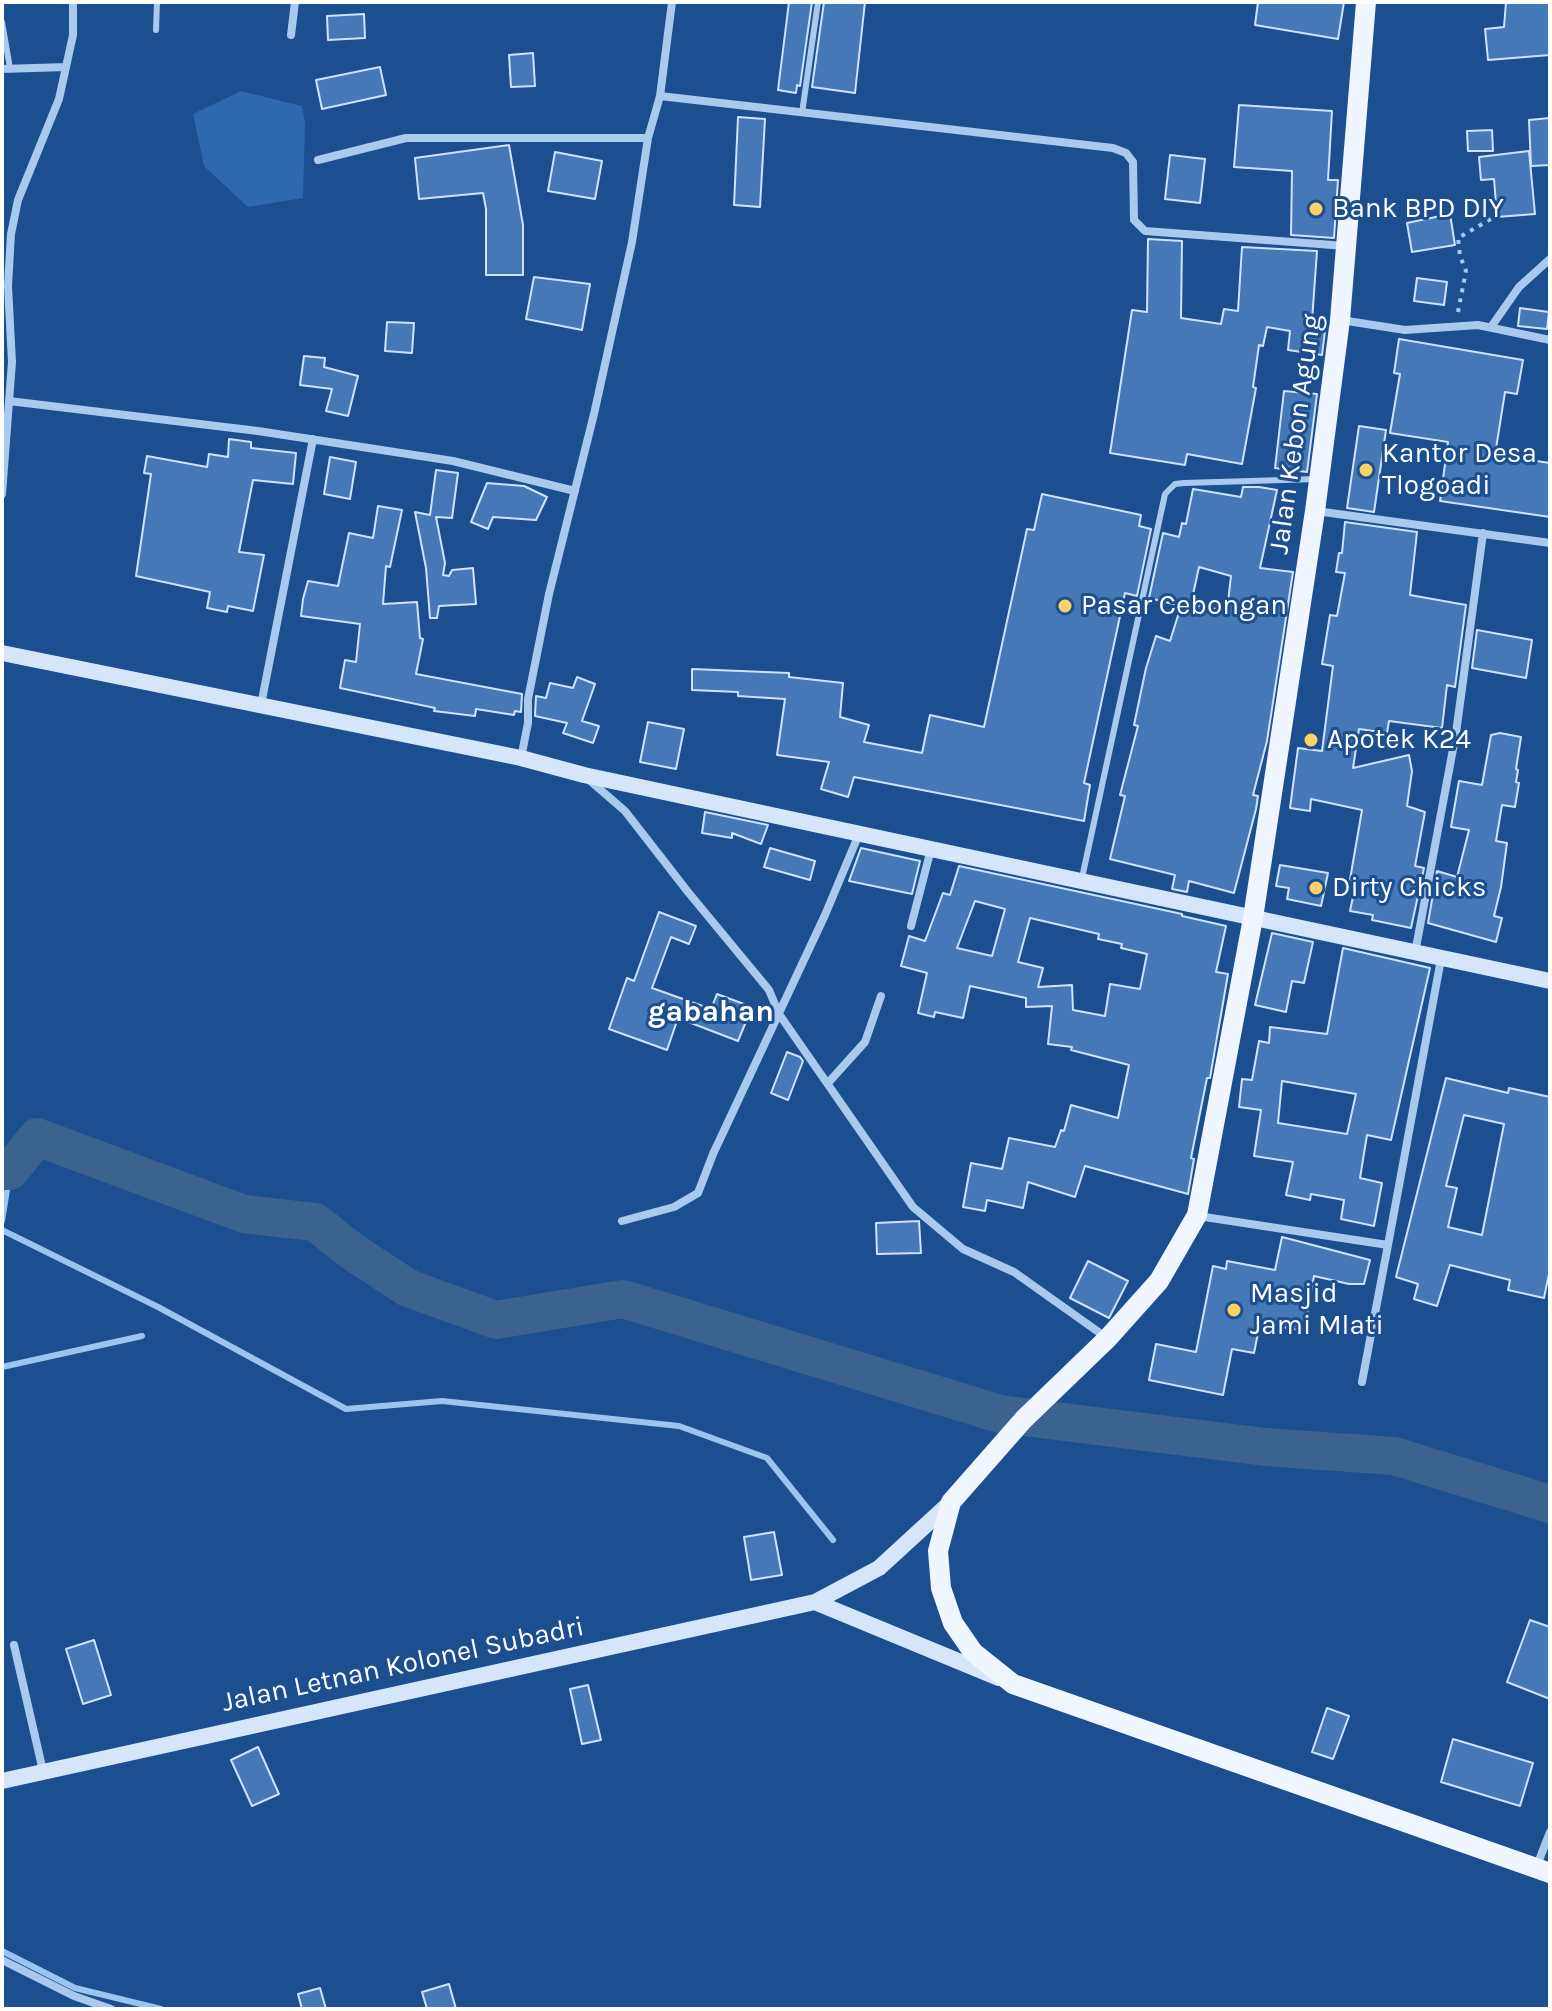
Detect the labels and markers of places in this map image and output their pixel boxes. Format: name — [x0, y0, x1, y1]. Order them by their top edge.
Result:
place label: Bank BPD DIY — [1332, 192, 1504, 226]
marker: Bank BPD DIY — [1307, 200, 1325, 218]
place label: Kantor Desa Tlogoadi — [1382, 437, 1537, 503]
marker: Kantor Desa Tlogoadi — [1357, 461, 1375, 479]
place label: Pasar Cebongan — [1081, 589, 1287, 623]
marker: Pasar Cebongan — [1056, 597, 1074, 615]
place label: Apotek K24 — [1327, 723, 1471, 757]
marker: Apotek K24 — [1302, 731, 1320, 749]
place label: Dirty Chicks — [1332, 871, 1487, 905]
marker: Dirty Chicks — [1307, 879, 1325, 897]
place label: Masjid Jami Mlati — [1250, 1277, 1384, 1343]
marker: Masjid Jami Mlati — [1225, 1301, 1243, 1319]

